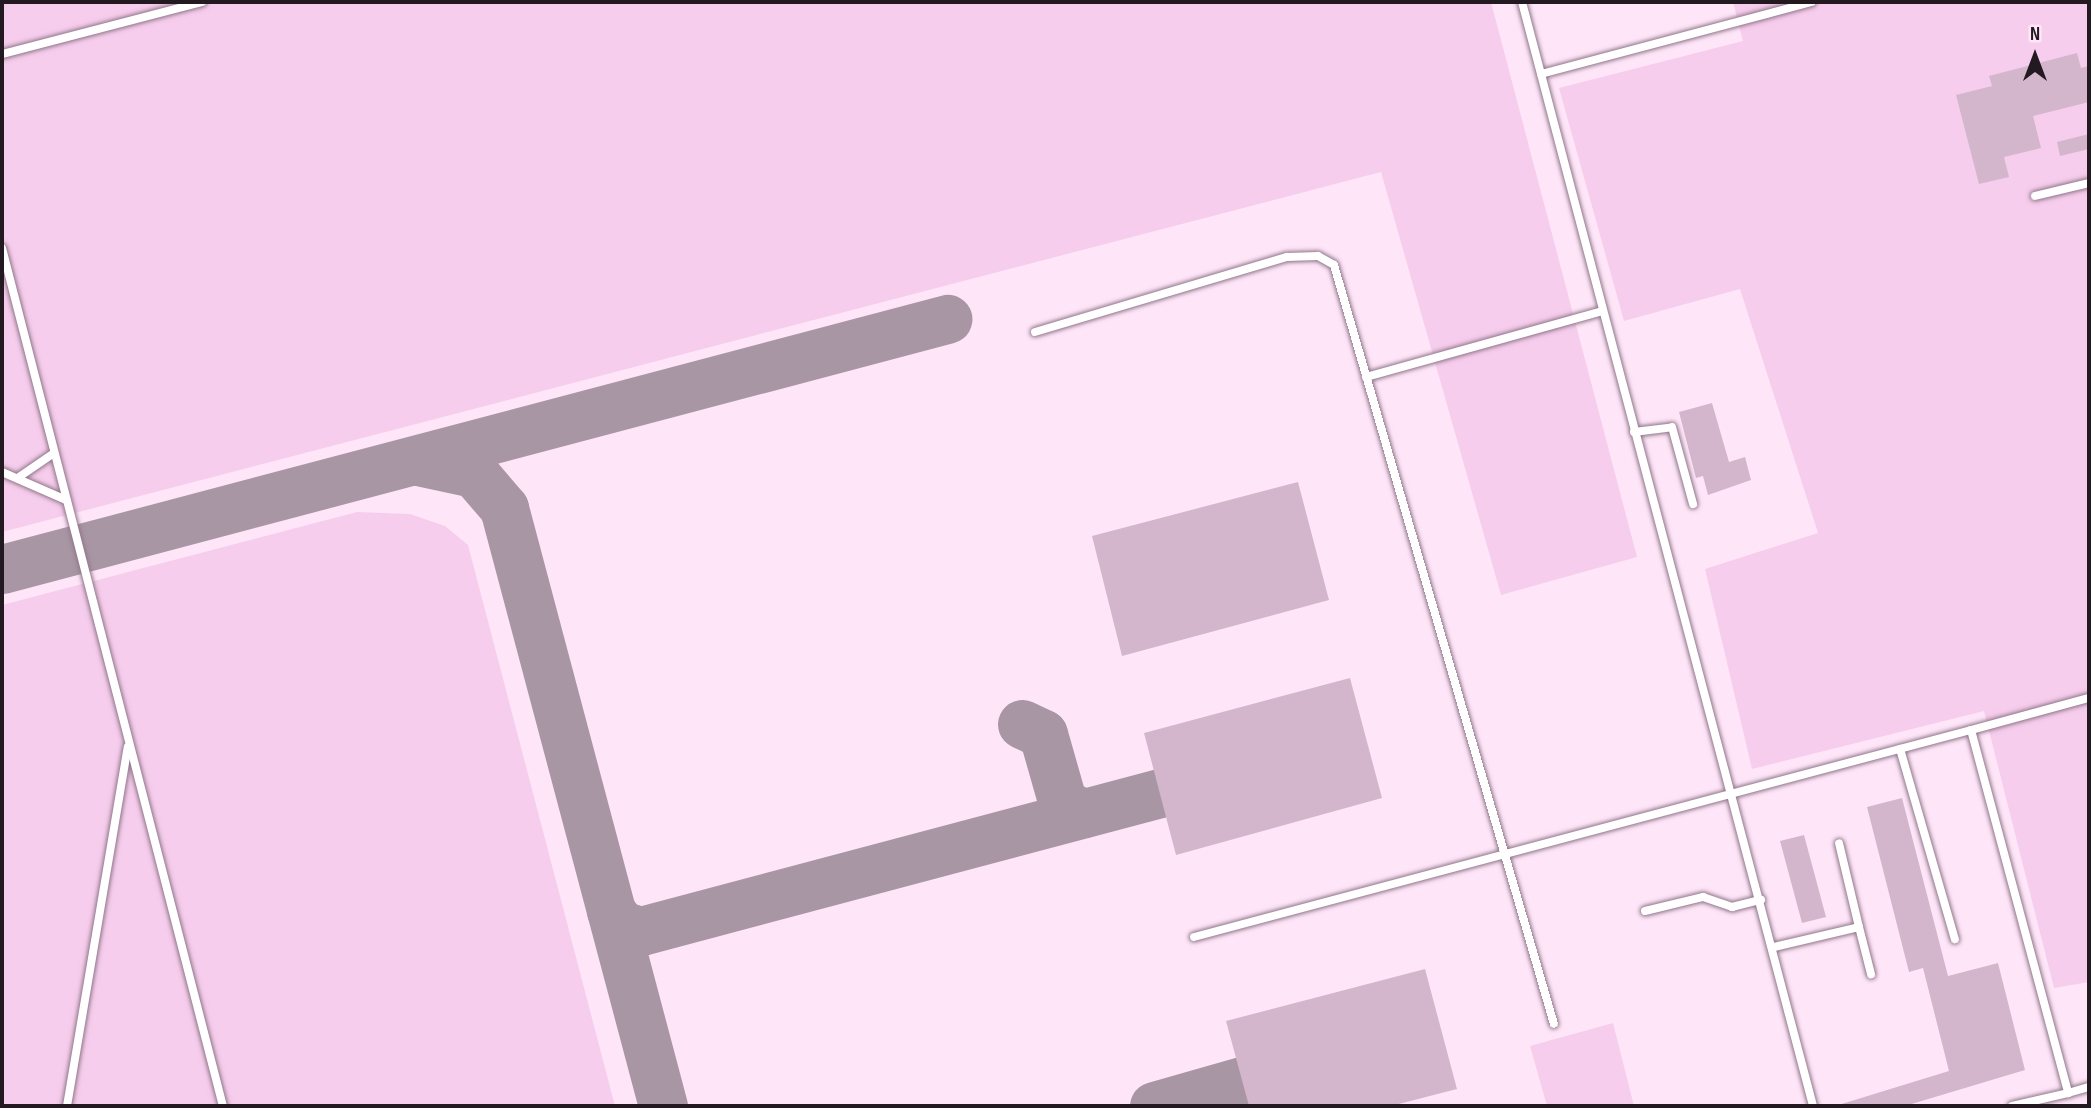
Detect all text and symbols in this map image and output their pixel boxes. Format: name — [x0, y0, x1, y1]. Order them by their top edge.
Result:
north arrow — [2000, 21, 2070, 91]
text: N — [2030, 23, 2040, 46]

